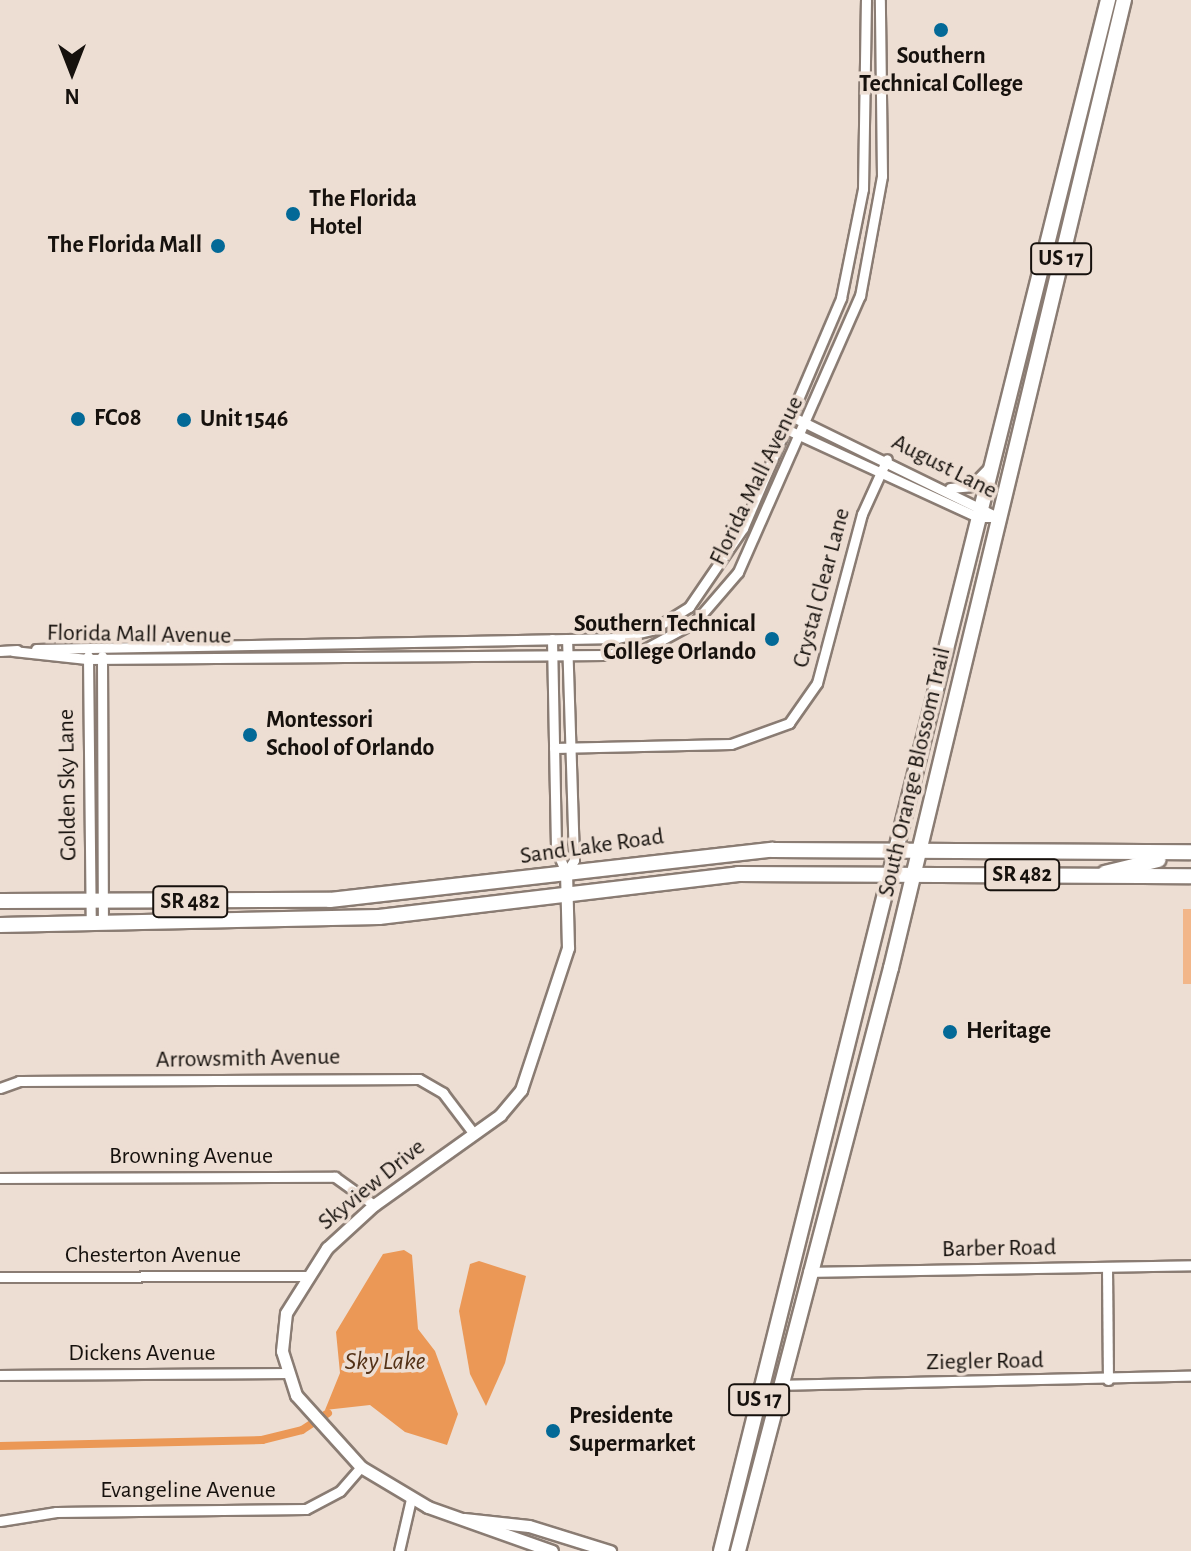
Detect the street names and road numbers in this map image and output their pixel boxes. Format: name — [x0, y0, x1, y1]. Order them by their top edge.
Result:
road number: US 17 — [1029, 241, 1093, 277]
street label: Florida Mall Avenue — [704, 392, 810, 570]
street label: August Lane — [887, 428, 1001, 506]
street label: Crystal Clear Lane — [787, 505, 857, 671]
street label: Florida Mall Avenue — [47, 619, 231, 651]
street label: South Orange Blossom Trail — [872, 644, 958, 900]
street label: Golden Sky Lane — [52, 709, 84, 861]
street label: Sand Lake Road — [518, 823, 666, 871]
road number: SR 482 — [984, 857, 1060, 893]
road number: SR 482 — [152, 884, 228, 920]
street label: Arrowsmith Avenue — [155, 1043, 341, 1075]
street label: Skyview Drive — [313, 1133, 431, 1237]
street label: Browning Avenue — [109, 1143, 273, 1171]
street label: Barber Road — [942, 1234, 1056, 1264]
street label: Chesterton Avenue — [65, 1242, 241, 1270]
street label: Dickens Avenue — [68, 1340, 216, 1368]
street label: Ziegler Road — [926, 1347, 1044, 1377]
road number: US 17 — [727, 1382, 791, 1418]
street label: Evangeline Avenue — [100, 1477, 276, 1505]

